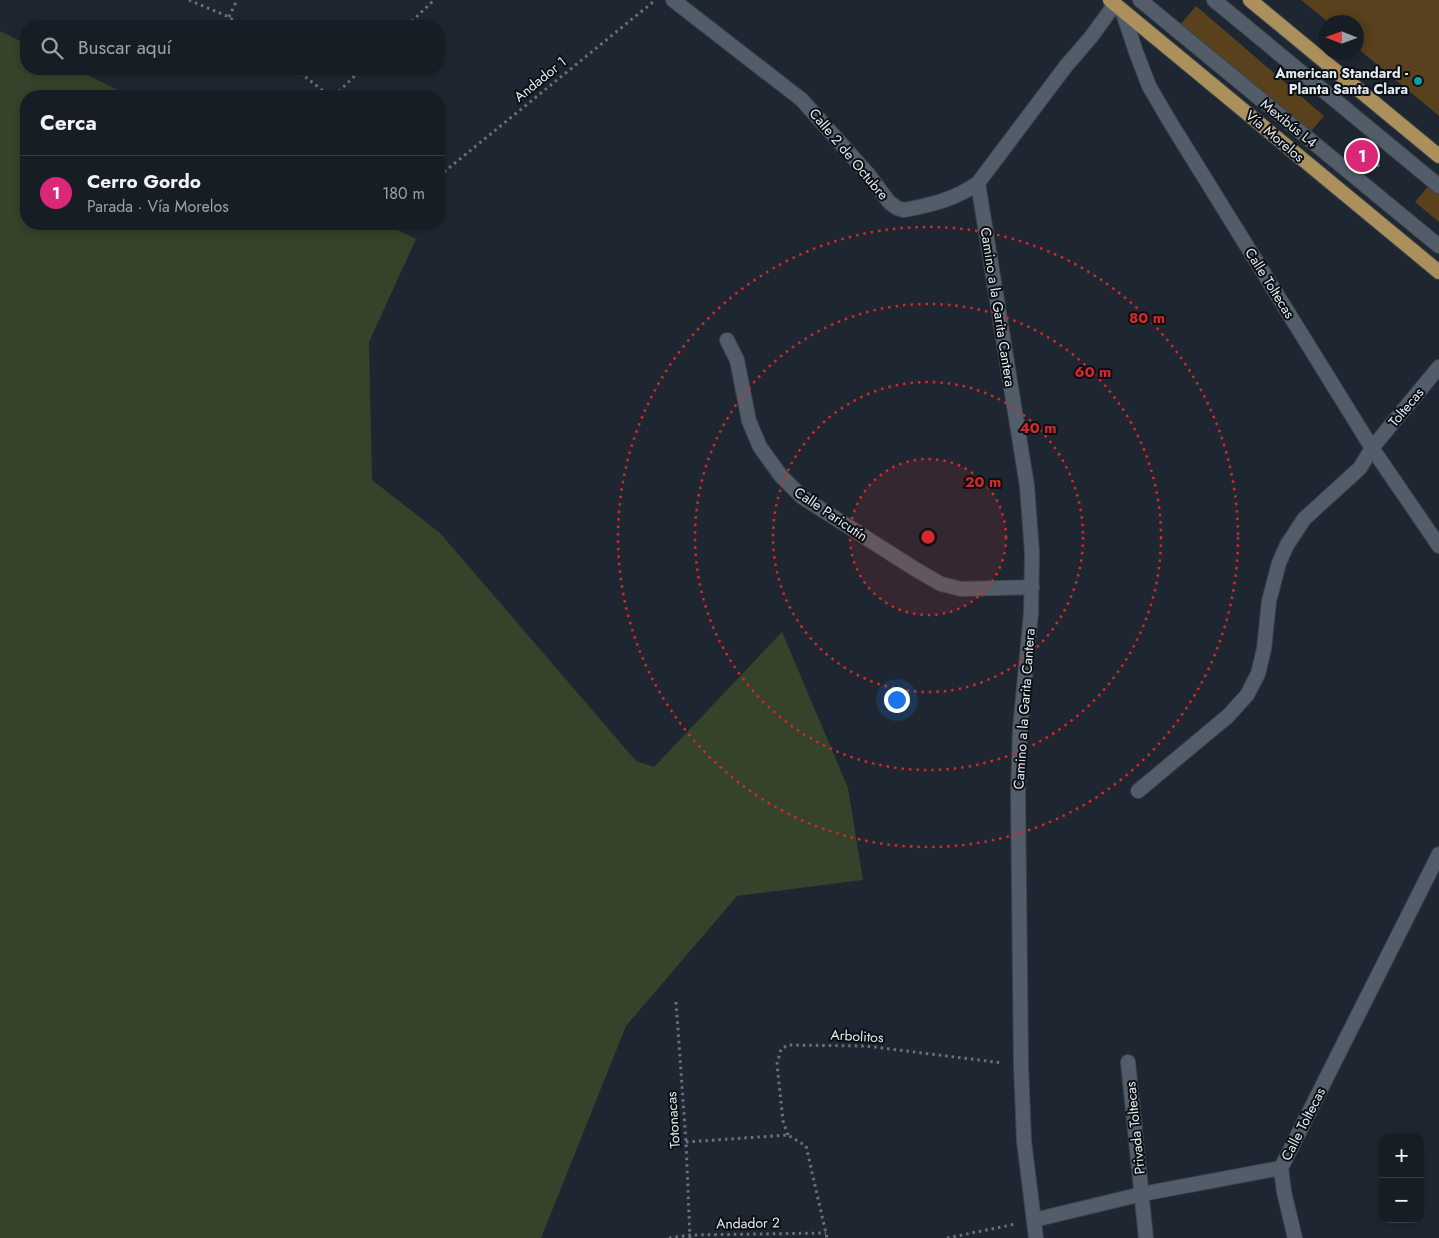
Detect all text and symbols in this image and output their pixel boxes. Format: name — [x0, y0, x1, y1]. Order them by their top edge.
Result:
north arrow — [1319, 15, 1364, 60]
search box — [20, 20, 445, 75]
icon: search — [38, 34, 66, 62]
text: Buscar aquí — [78, 34, 172, 61]
street label: Andador 1 — [510, 52, 570, 106]
place label: American Standard - Planta Santa Clara — [1274, 63, 1409, 99]
marker: American Standard - Planta Santa Clara — [1412, 75, 1424, 87]
street label: Mexibús L4 — [1256, 94, 1322, 152]
street label: Calle 2 de Octubre — [805, 104, 893, 204]
street label: Vía Morelos — [1241, 105, 1309, 167]
text: Cerca — [40, 108, 97, 138]
pin: 1 — [1346, 137, 1378, 175]
text: Cerro Gordo — [87, 168, 201, 195]
text: 1 — [52, 182, 60, 205]
text: 180 m — [382, 182, 425, 205]
text: Parada · Vía Morelos — [87, 195, 229, 218]
street label: Camino a la Garita Cantera — [976, 226, 1020, 388]
street label: Calle Toltecas — [1240, 244, 1300, 322]
text: 80 m — [1129, 307, 1165, 329]
text: 60 m — [1075, 361, 1111, 383]
street label: Toltecas — [1384, 383, 1429, 431]
text: 40 m — [1019, 417, 1057, 439]
text: 20 m — [965, 471, 1001, 493]
street label: Calle Paricutín — [790, 482, 872, 546]
centre of rings — [919, 528, 937, 546]
street label: Camino a la Garita Cantera — [1008, 628, 1040, 790]
your location — [884, 687, 910, 713]
street label: Arbolitos — [830, 1025, 884, 1047]
street label: Privada Toltecas — [1120, 1080, 1150, 1175]
street label: Calle Toltecas — [1276, 1084, 1330, 1164]
street label: Totonacas — [661, 1091, 685, 1149]
map controls — [1379, 1133, 1424, 1223]
button: + — [1379, 1133, 1424, 1178]
button: − — [1379, 1178, 1424, 1223]
street label: Andador 2 — [716, 1212, 780, 1234]

